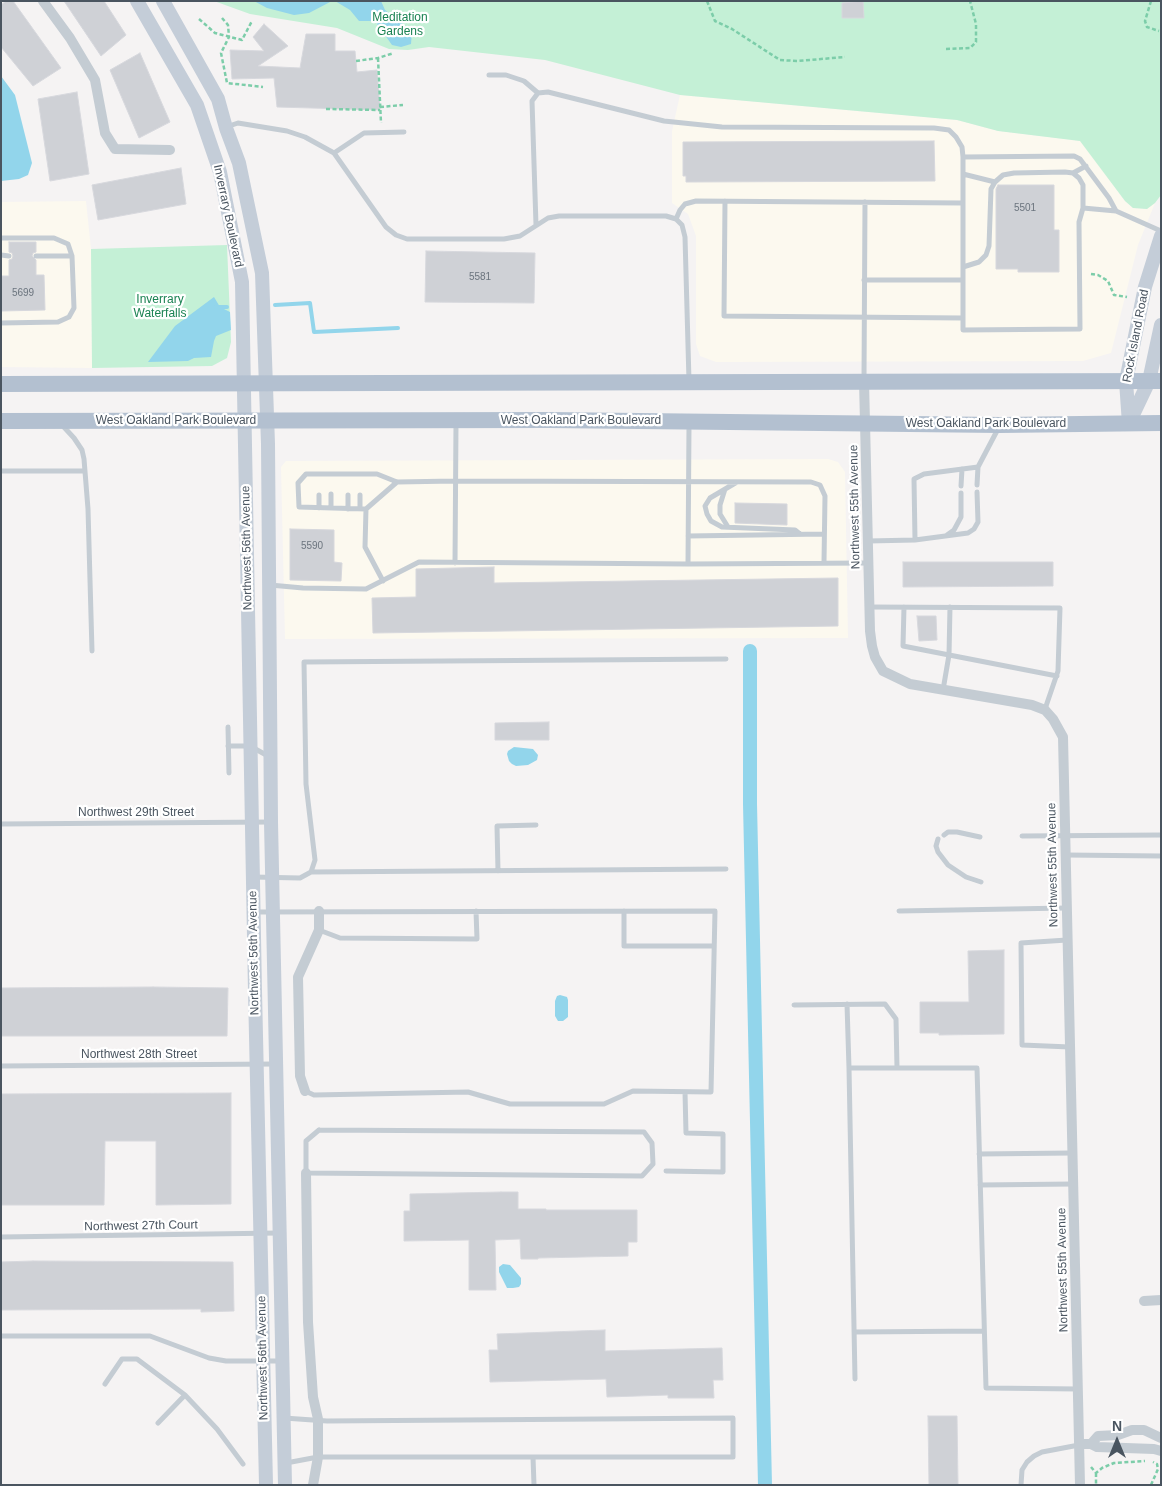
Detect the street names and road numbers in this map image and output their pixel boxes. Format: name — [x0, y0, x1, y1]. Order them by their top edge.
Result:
street label: Inverrary Boulevard — [210, 163, 246, 269]
street label: Rock Island Road — [1120, 288, 1152, 384]
street label: West Oakland Park Boulevard — [96, 414, 256, 428]
street label: West Oakland Park Boulevard — [501, 414, 661, 428]
street label: West Oakland Park Boulevard — [906, 417, 1066, 431]
street label: Northwest 55th Avenue — [847, 445, 863, 569]
street label: Northwest 56th Avenue — [239, 486, 255, 610]
street label: Northwest 55th Avenue — [1045, 803, 1061, 927]
street label: Northwest 29th Street — [78, 806, 194, 820]
street label: Northwest 56th Avenue — [246, 891, 262, 1015]
street label: Northwest 28th Street — [81, 1048, 197, 1062]
street label: Northwest 55th Avenue — [1055, 1208, 1071, 1332]
street label: Northwest 27th Court — [84, 1218, 198, 1234]
street label: Northwest 56th Avenue — [255, 1296, 271, 1420]

